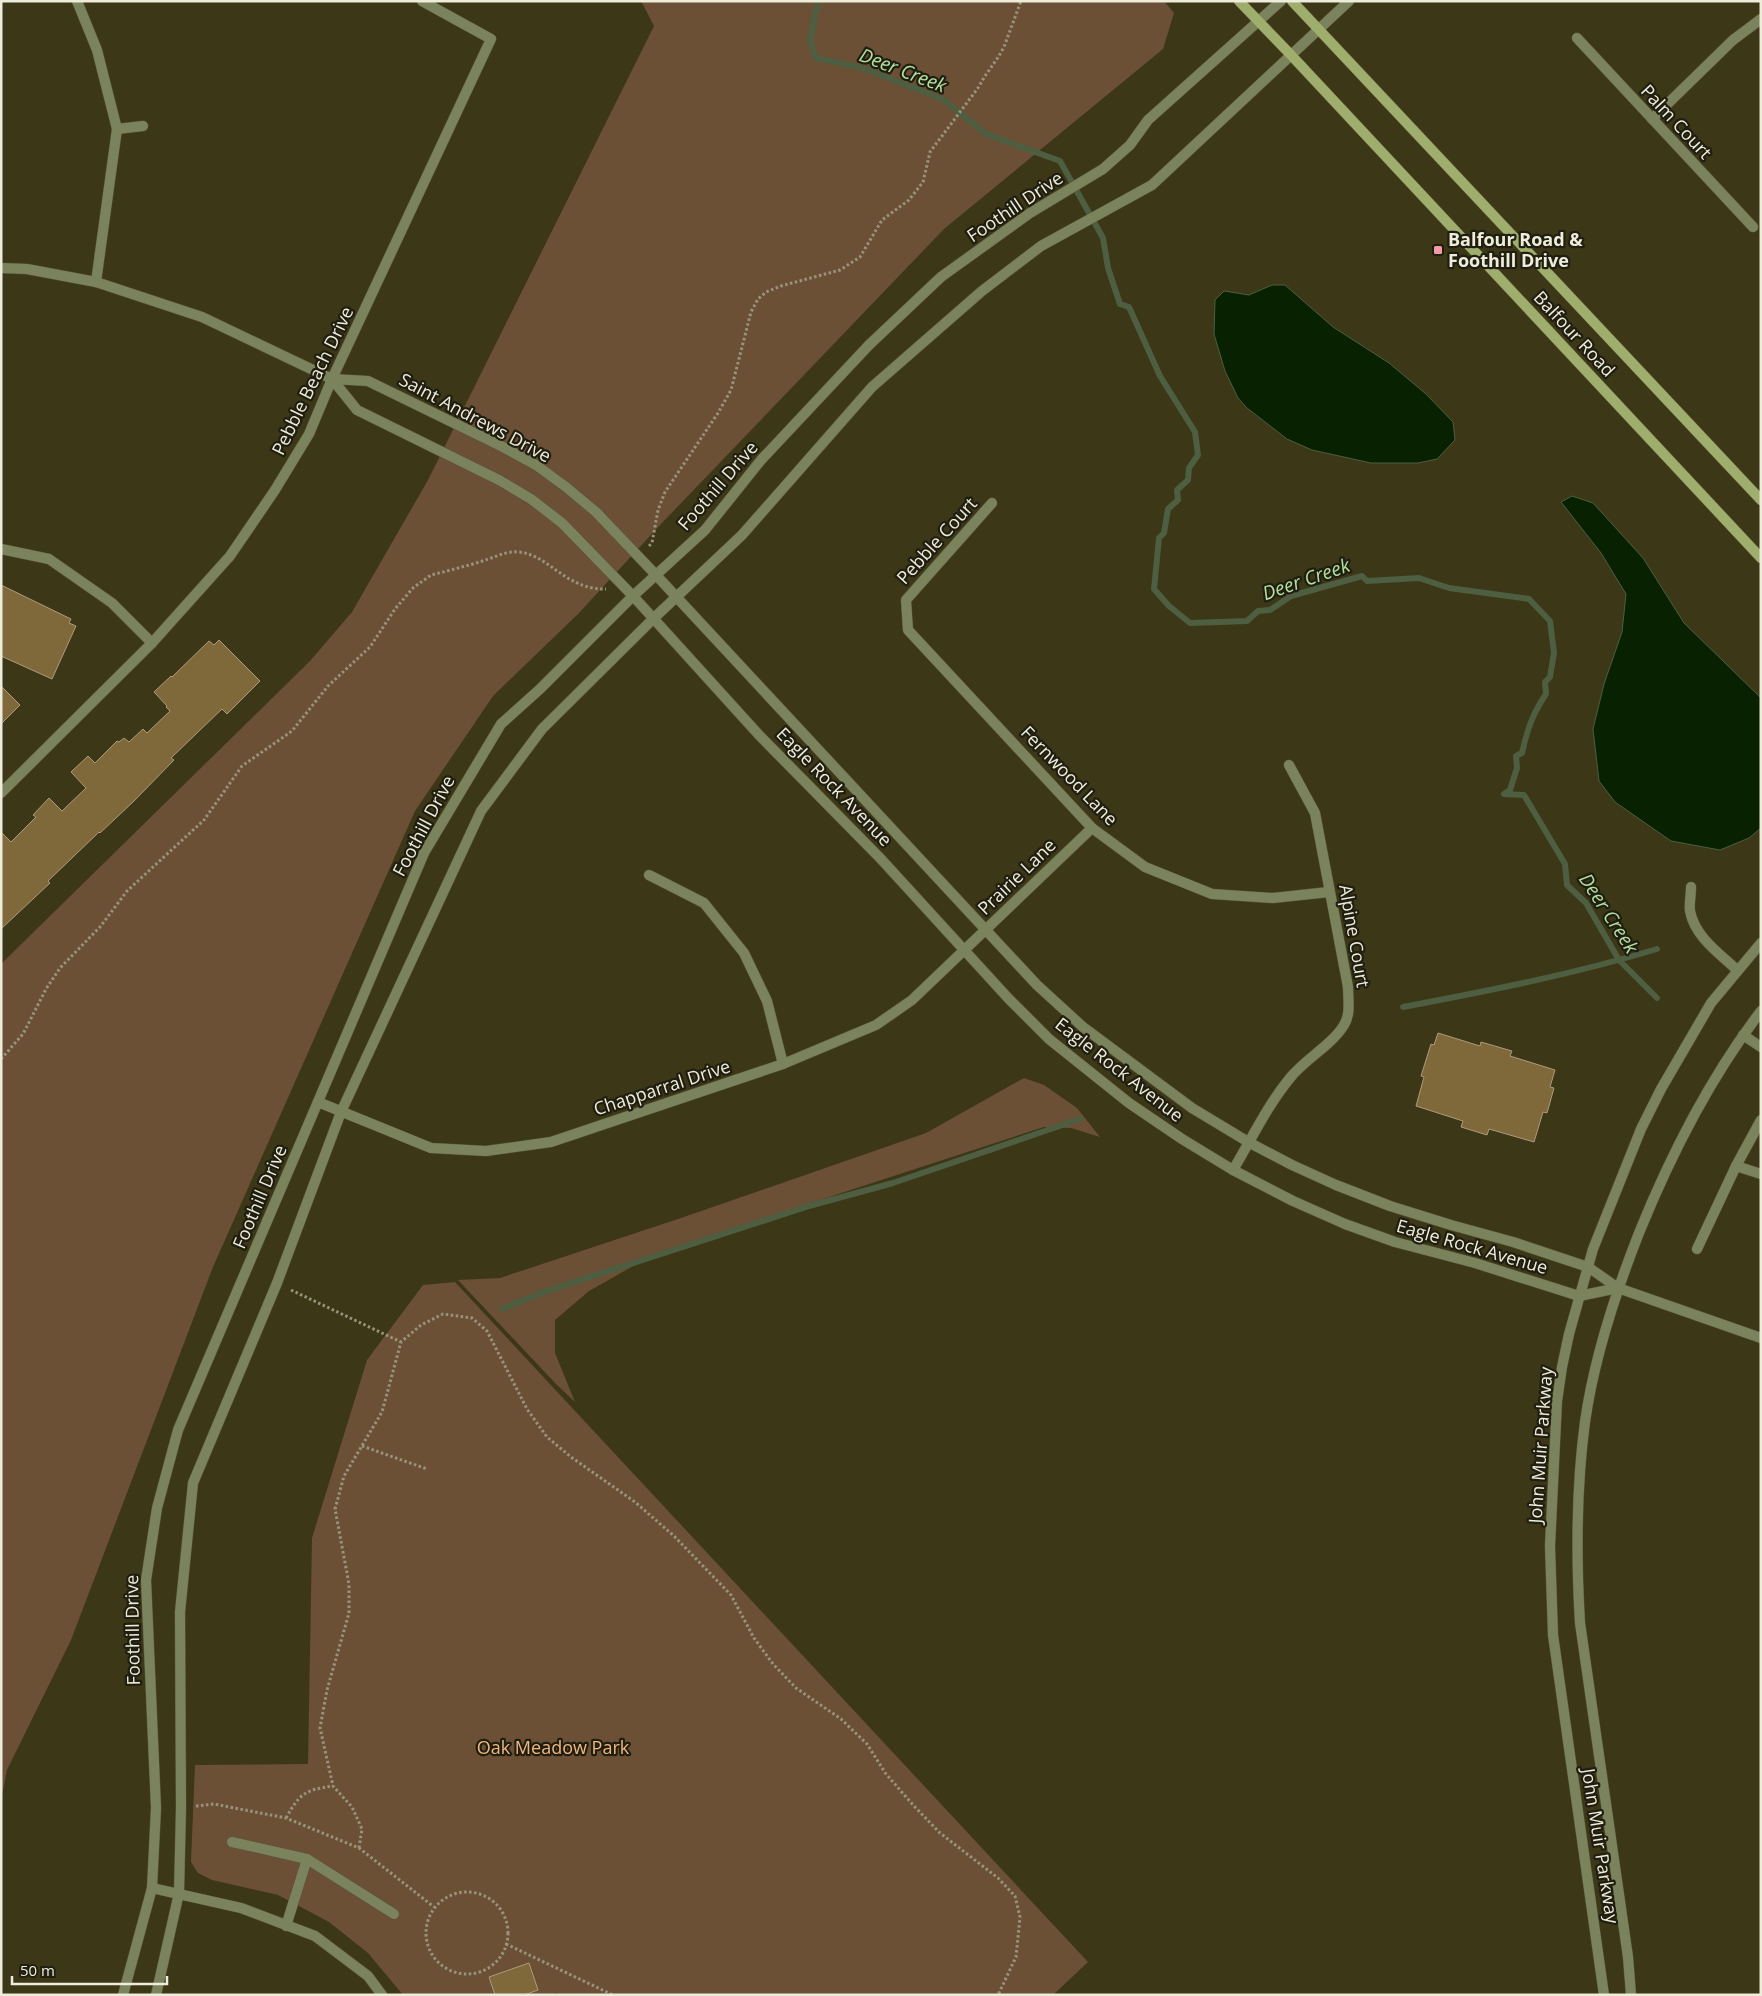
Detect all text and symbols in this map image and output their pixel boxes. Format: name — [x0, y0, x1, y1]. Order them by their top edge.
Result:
water label: Deer Creek — [856, 42, 951, 99]
street label: Palm Court — [1636, 79, 1717, 164]
street label: Foothill Drive — [962, 165, 1067, 247]
place label: Balfour Road & Foothill Drive — [1448, 227, 1583, 272]
marker: Balfour Road & Foothill Drive — [1432, 244, 1444, 256]
street label: Balfour Road — [1529, 285, 1621, 381]
street label: Pebble Beach Drive — [266, 302, 358, 459]
street label: Saint Andrews Drive — [395, 367, 556, 467]
street label: Foothill Drive — [672, 436, 763, 535]
street label: Pebble Court — [891, 492, 982, 589]
water label: Deer Creek — [1259, 552, 1354, 606]
street label: Fernwood Lane — [1016, 720, 1123, 830]
street label: Eagle Rock Avenue — [772, 722, 898, 851]
street label: Foothill Drive — [387, 771, 460, 880]
street label: Prairie Lane — [972, 833, 1061, 920]
water label: Deer Creek — [1573, 868, 1645, 959]
street label: Alpine Court — [1334, 882, 1376, 989]
street label: Eagle Rock Avenue — [1051, 1012, 1189, 1127]
street label: Chapparral Drive — [590, 1054, 733, 1120]
street label: Foothill Drive — [226, 1141, 292, 1252]
street label: Eagle Rock Avenue — [1394, 1213, 1551, 1279]
street label: John Muir Parkway — [1522, 1365, 1558, 1526]
street label: Foothill Drive — [119, 1574, 145, 1686]
park label: Oak Meadow Park — [477, 1735, 630, 1759]
street label: John Muir Parkway — [1577, 1765, 1625, 1926]
scale bar — [12, 1954, 168, 1986]
text: 50 m — [20, 1960, 55, 1980]

